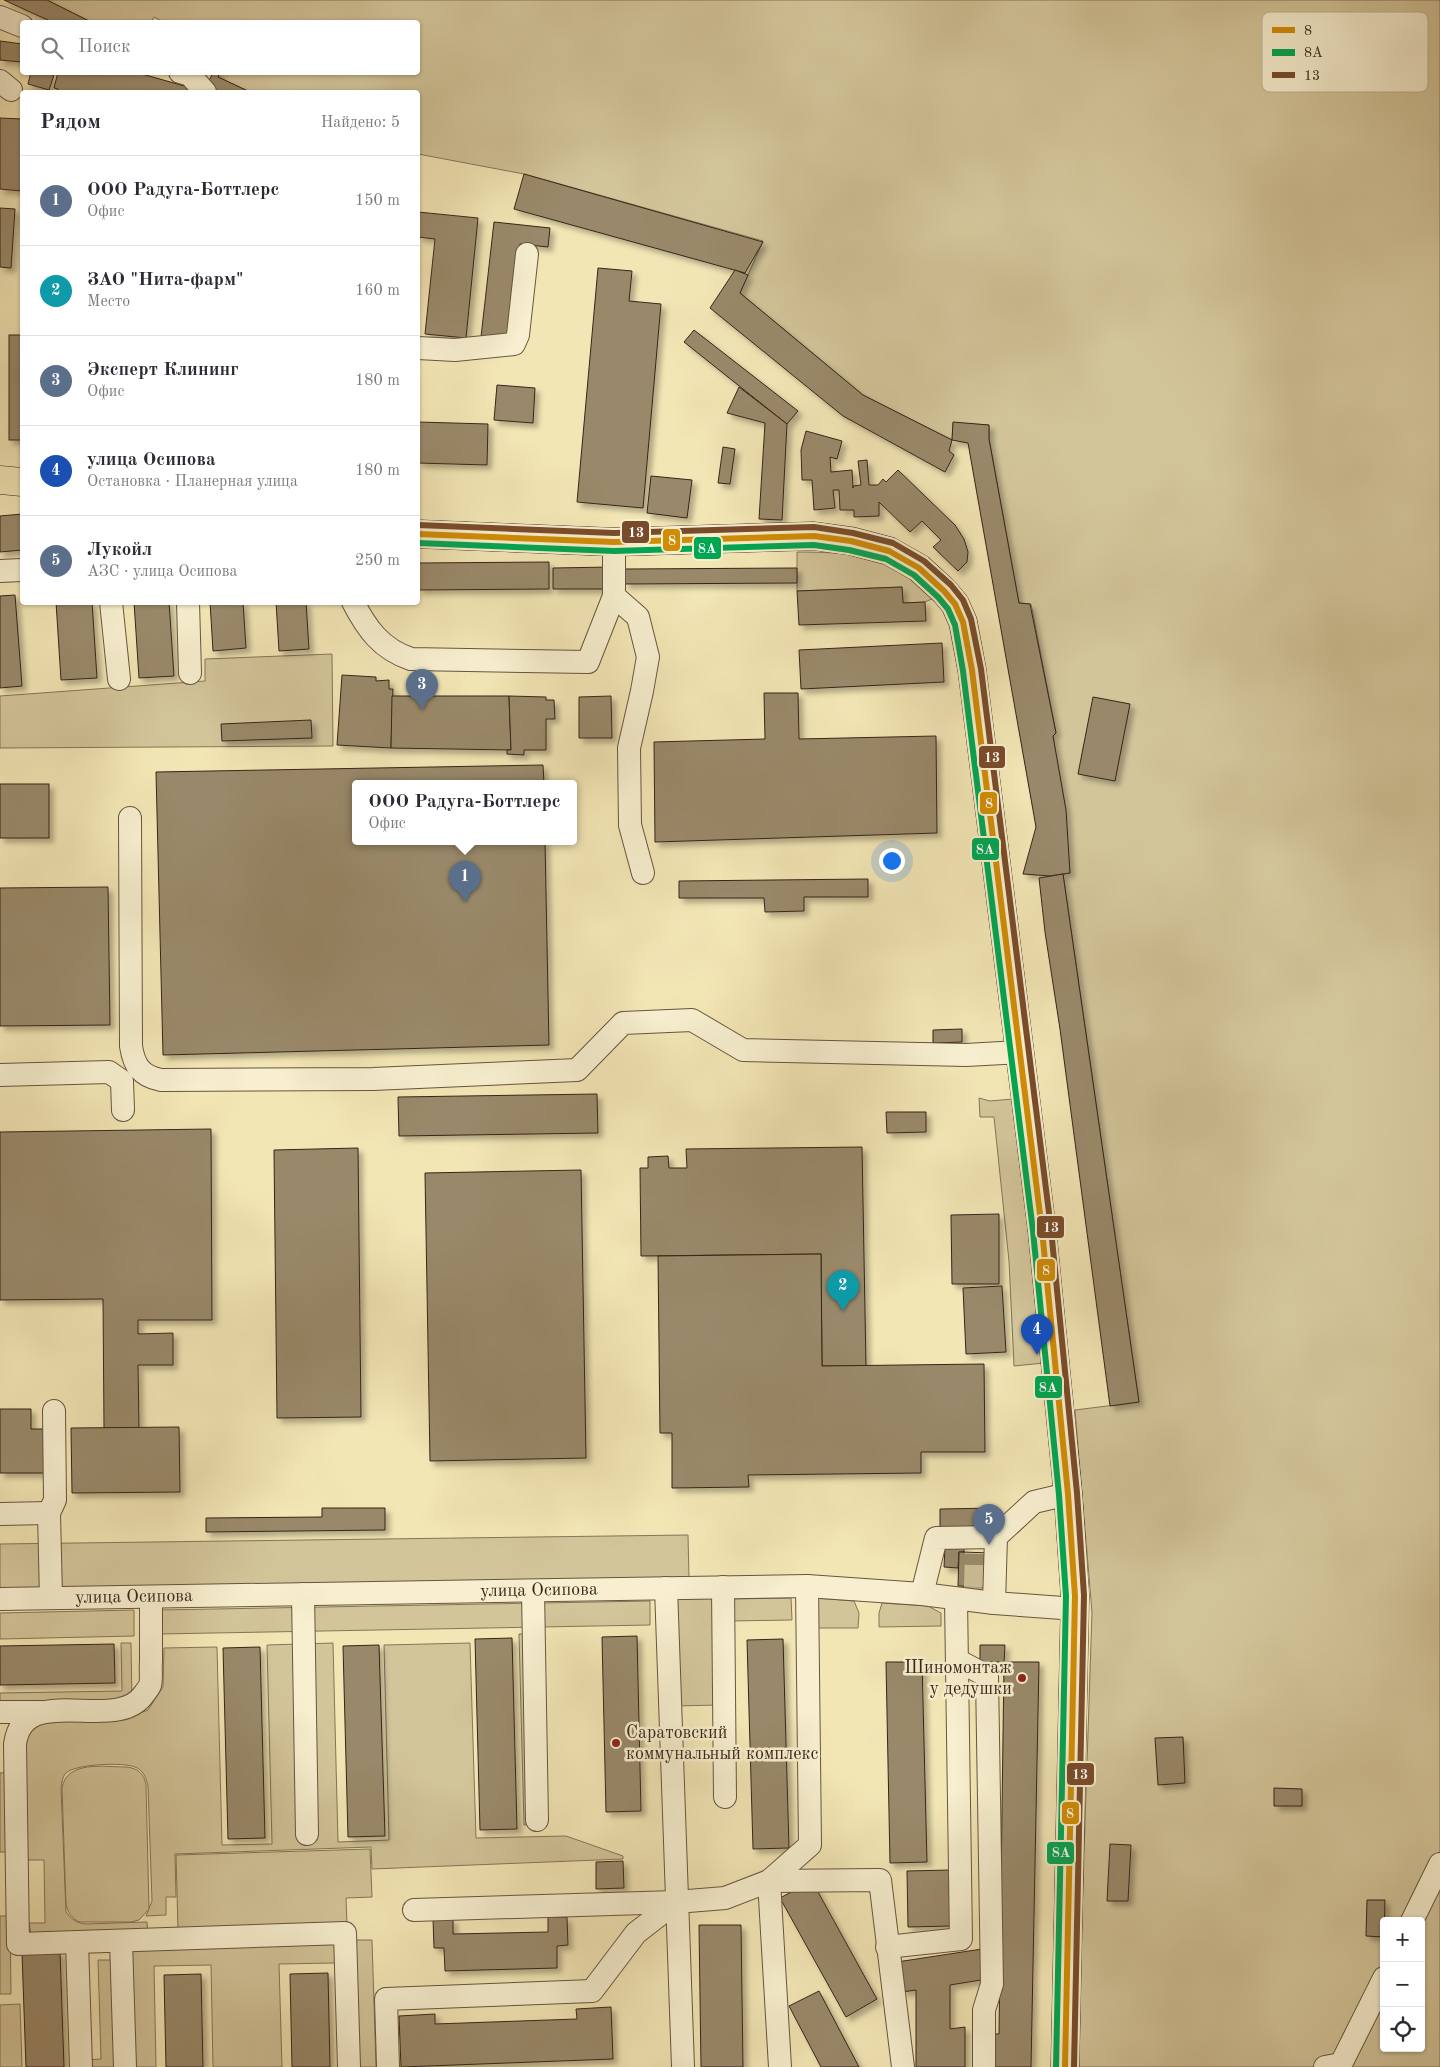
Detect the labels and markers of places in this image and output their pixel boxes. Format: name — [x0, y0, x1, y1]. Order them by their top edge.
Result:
pin: 3 — [406, 669, 438, 710]
pin: 1 — [449, 861, 481, 902]
pin: 2 — [827, 1270, 859, 1311]
pin: 4 — [1021, 1314, 1053, 1355]
pin: 5 — [973, 1504, 1005, 1545]
place label: Шиномонтаж у дедушки — [904, 1659, 1012, 1698]
marker: Шиномонтаж у дедушки — [1016, 1672, 1028, 1684]
place label: Саратовский коммунальный комплекс — [626, 1724, 819, 1763]
marker: Саратовский коммунальный комплекс — [610, 1737, 622, 1749]

